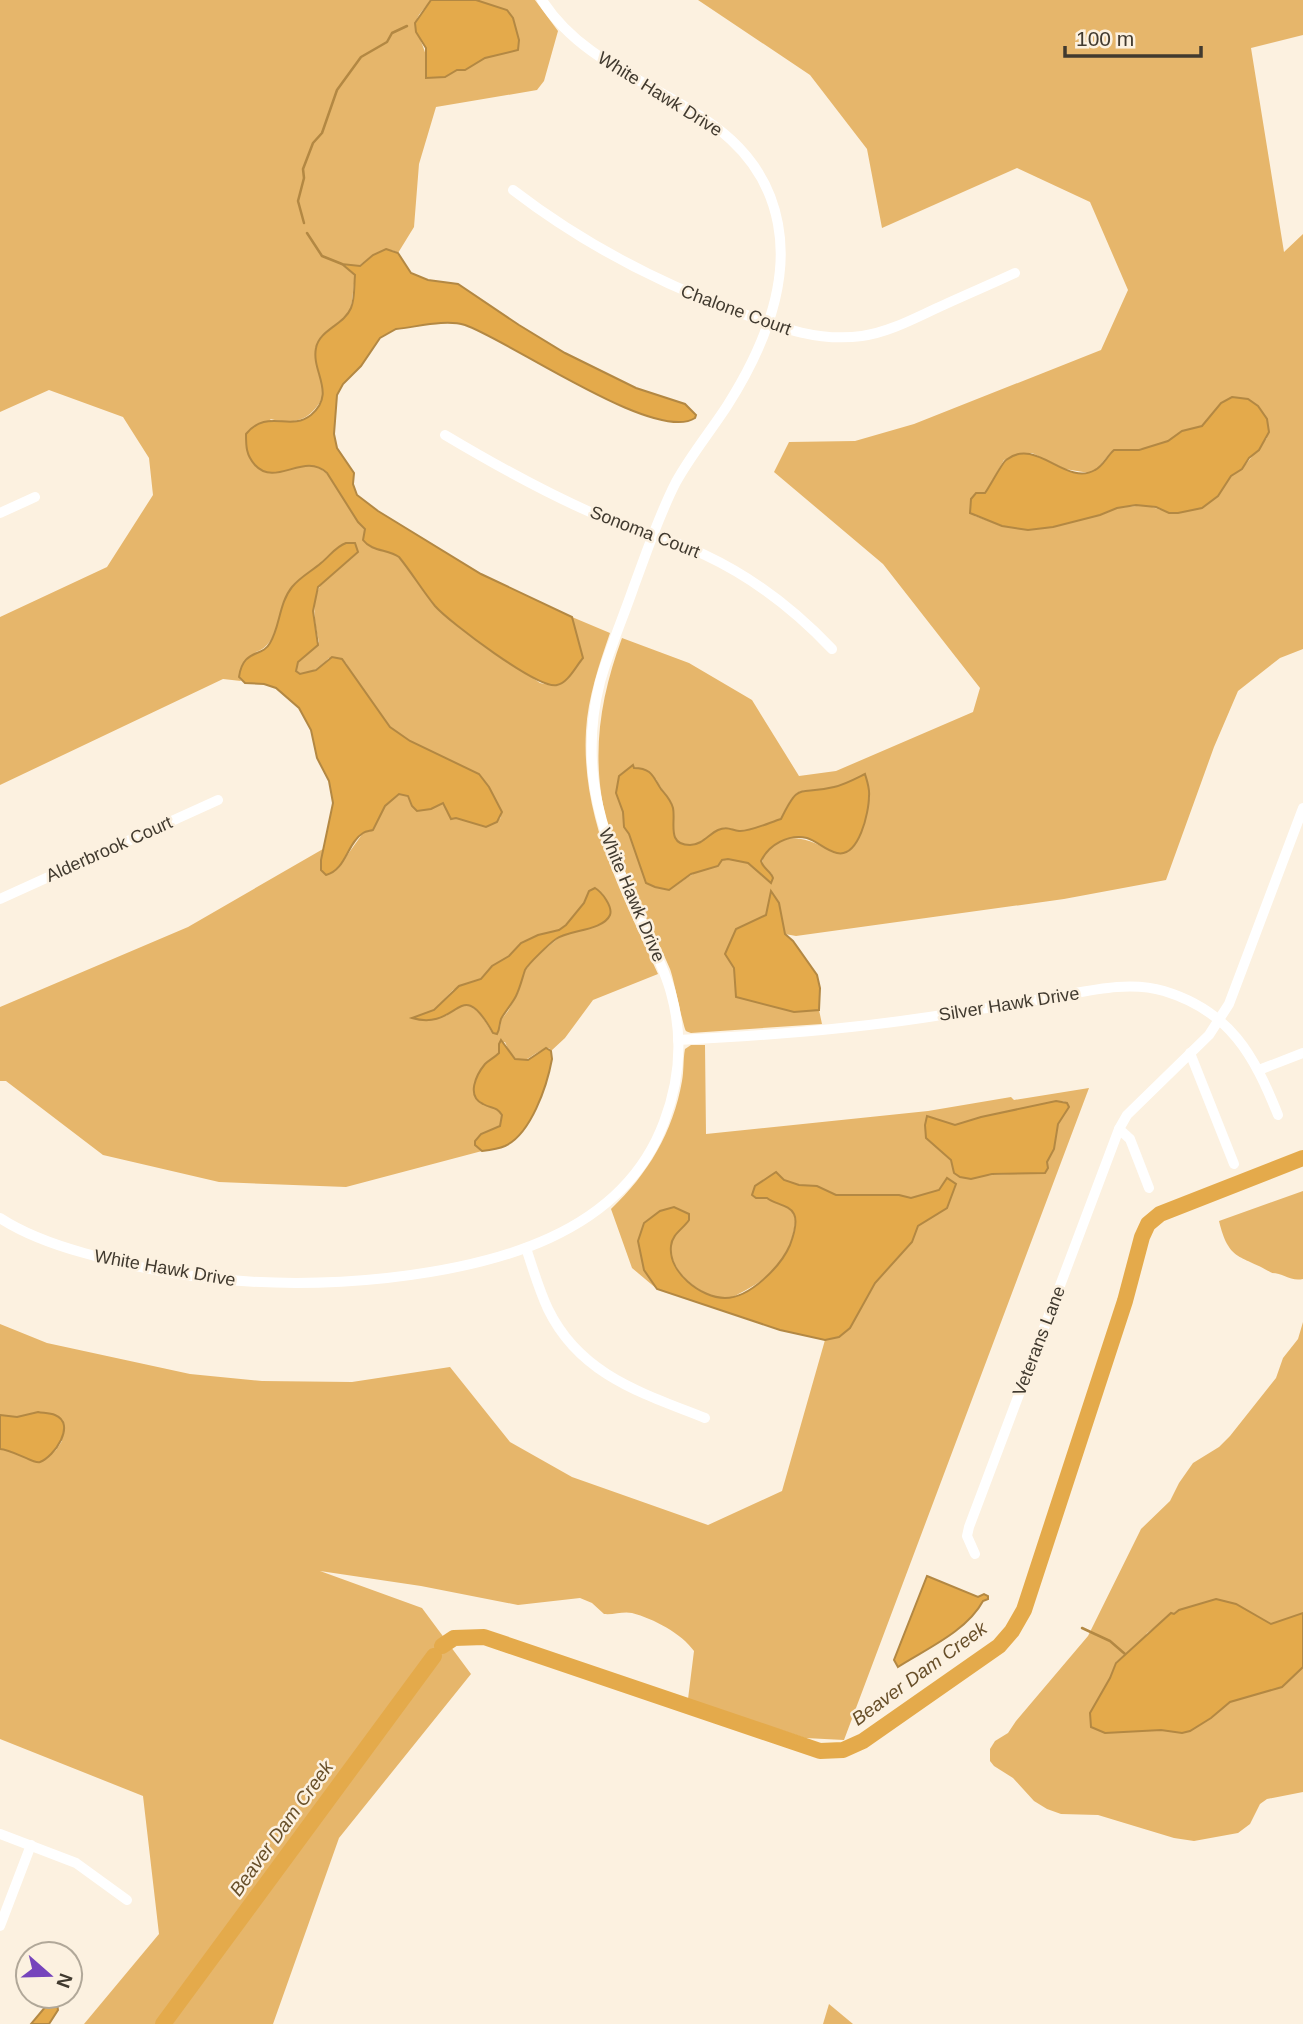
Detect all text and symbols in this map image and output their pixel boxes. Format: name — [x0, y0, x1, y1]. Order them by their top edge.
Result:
scale bar — [1065, 14, 1202, 58]
text: 100 m — [1076, 27, 1134, 50]
street label: White Hawk Drive — [594, 48, 726, 140]
street label: Chalone Court — [678, 281, 794, 339]
street label: Sonoma Court — [587, 502, 703, 562]
street label: Alderbrook Court — [43, 812, 175, 886]
street label: White Hawk Drive — [595, 825, 669, 965]
street label: Silver Hawk Drive — [937, 983, 1081, 1025]
street label: White Hawk Drive — [93, 1246, 237, 1290]
street label: Veterans Lane — [1009, 1283, 1069, 1399]
water label: Beaver Dam Creek — [848, 1617, 992, 1729]
water label: Beaver Dam Creek — [225, 1756, 338, 1900]
north arrow — [14, 1940, 84, 2010]
text: N — [52, 1971, 77, 1991]

